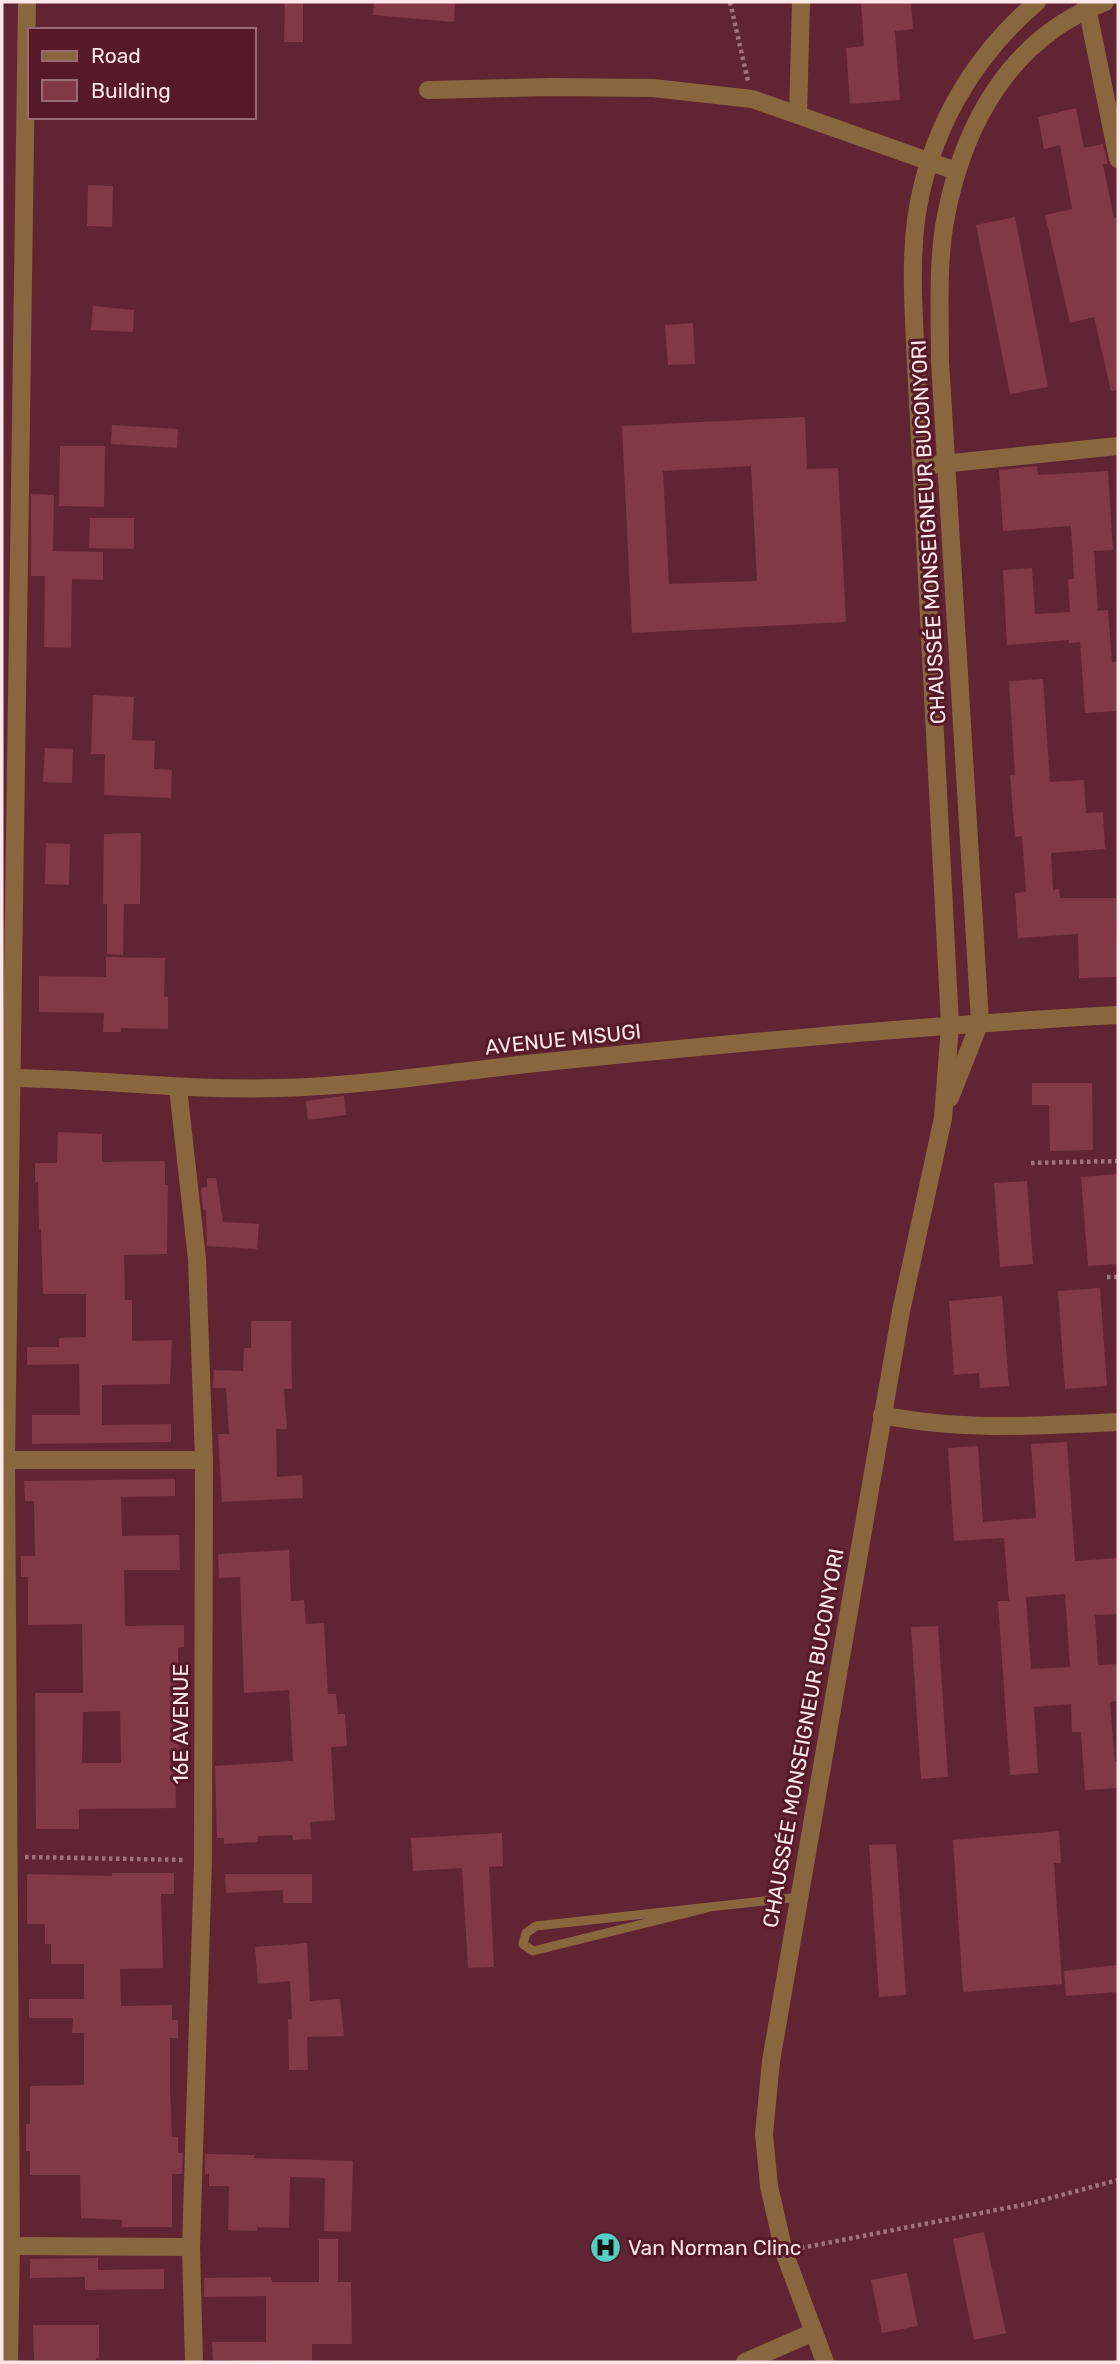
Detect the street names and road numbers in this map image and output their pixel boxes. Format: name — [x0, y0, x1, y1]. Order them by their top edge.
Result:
street label: CHAUSSÉE MONSEIGNEUR BUCONYORI — [905, 339, 951, 725]
street label: AVENUE MISUGI — [484, 1018, 642, 1060]
street label: CHAUSSÉE MONSEIGNEUR BUCONYORI — [757, 1546, 849, 1930]
street label: 16E AVENUE — [168, 1664, 193, 1784]

